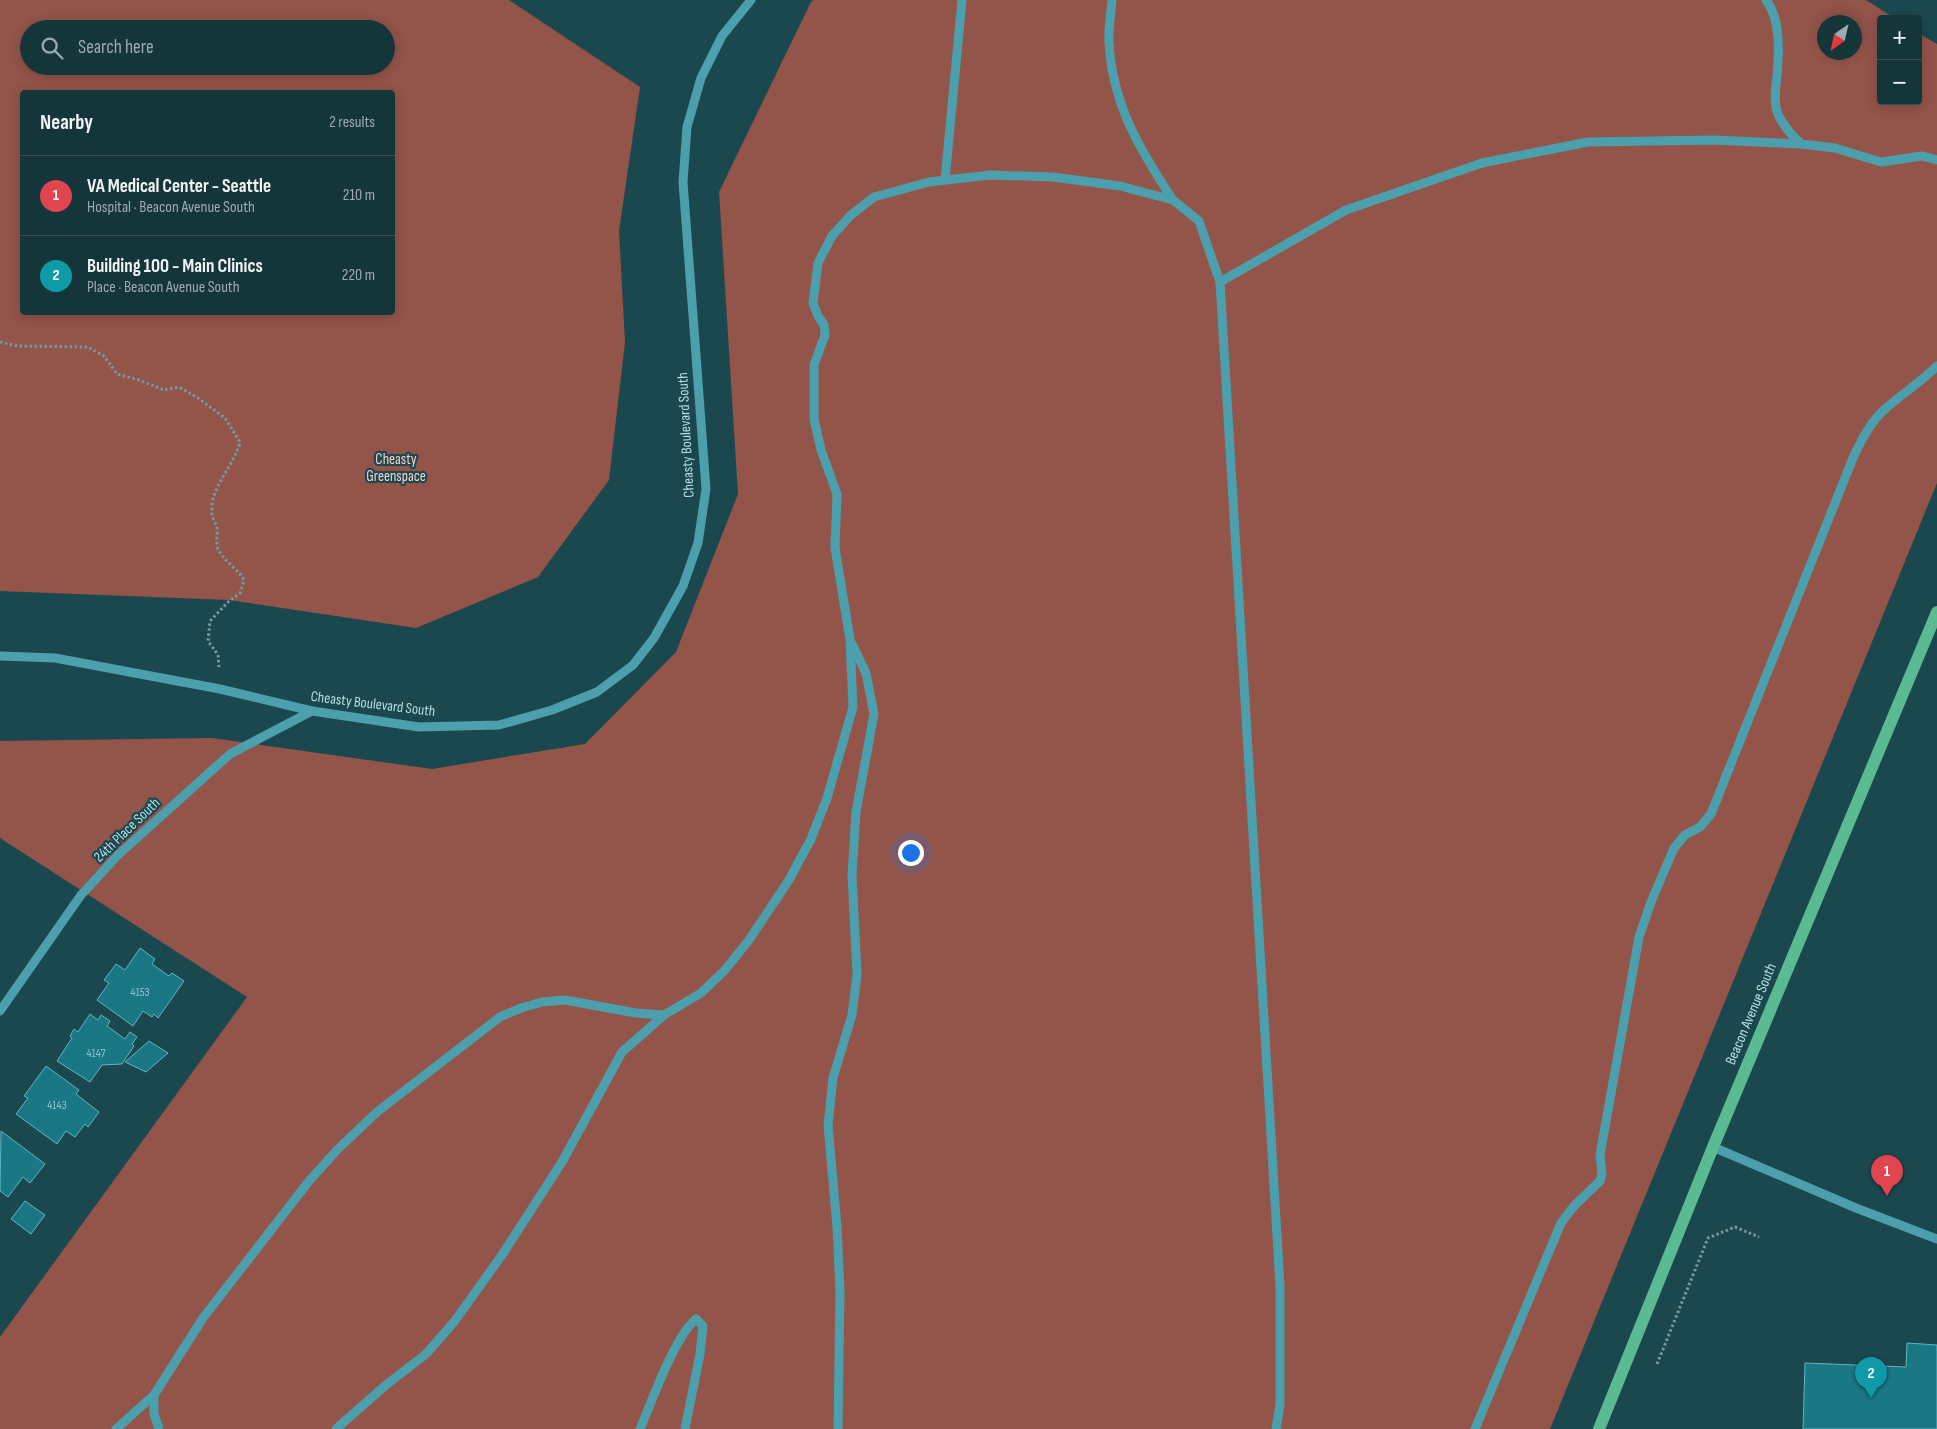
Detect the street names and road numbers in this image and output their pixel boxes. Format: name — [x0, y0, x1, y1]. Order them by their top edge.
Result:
street label: Cheasty Boulevard South — [673, 372, 699, 498]
street label: Cheasty Boulevard South — [310, 687, 436, 721]
street label: 24th Place South — [90, 794, 164, 866]
street label: Beacon Avenue South — [1721, 960, 1781, 1068]

